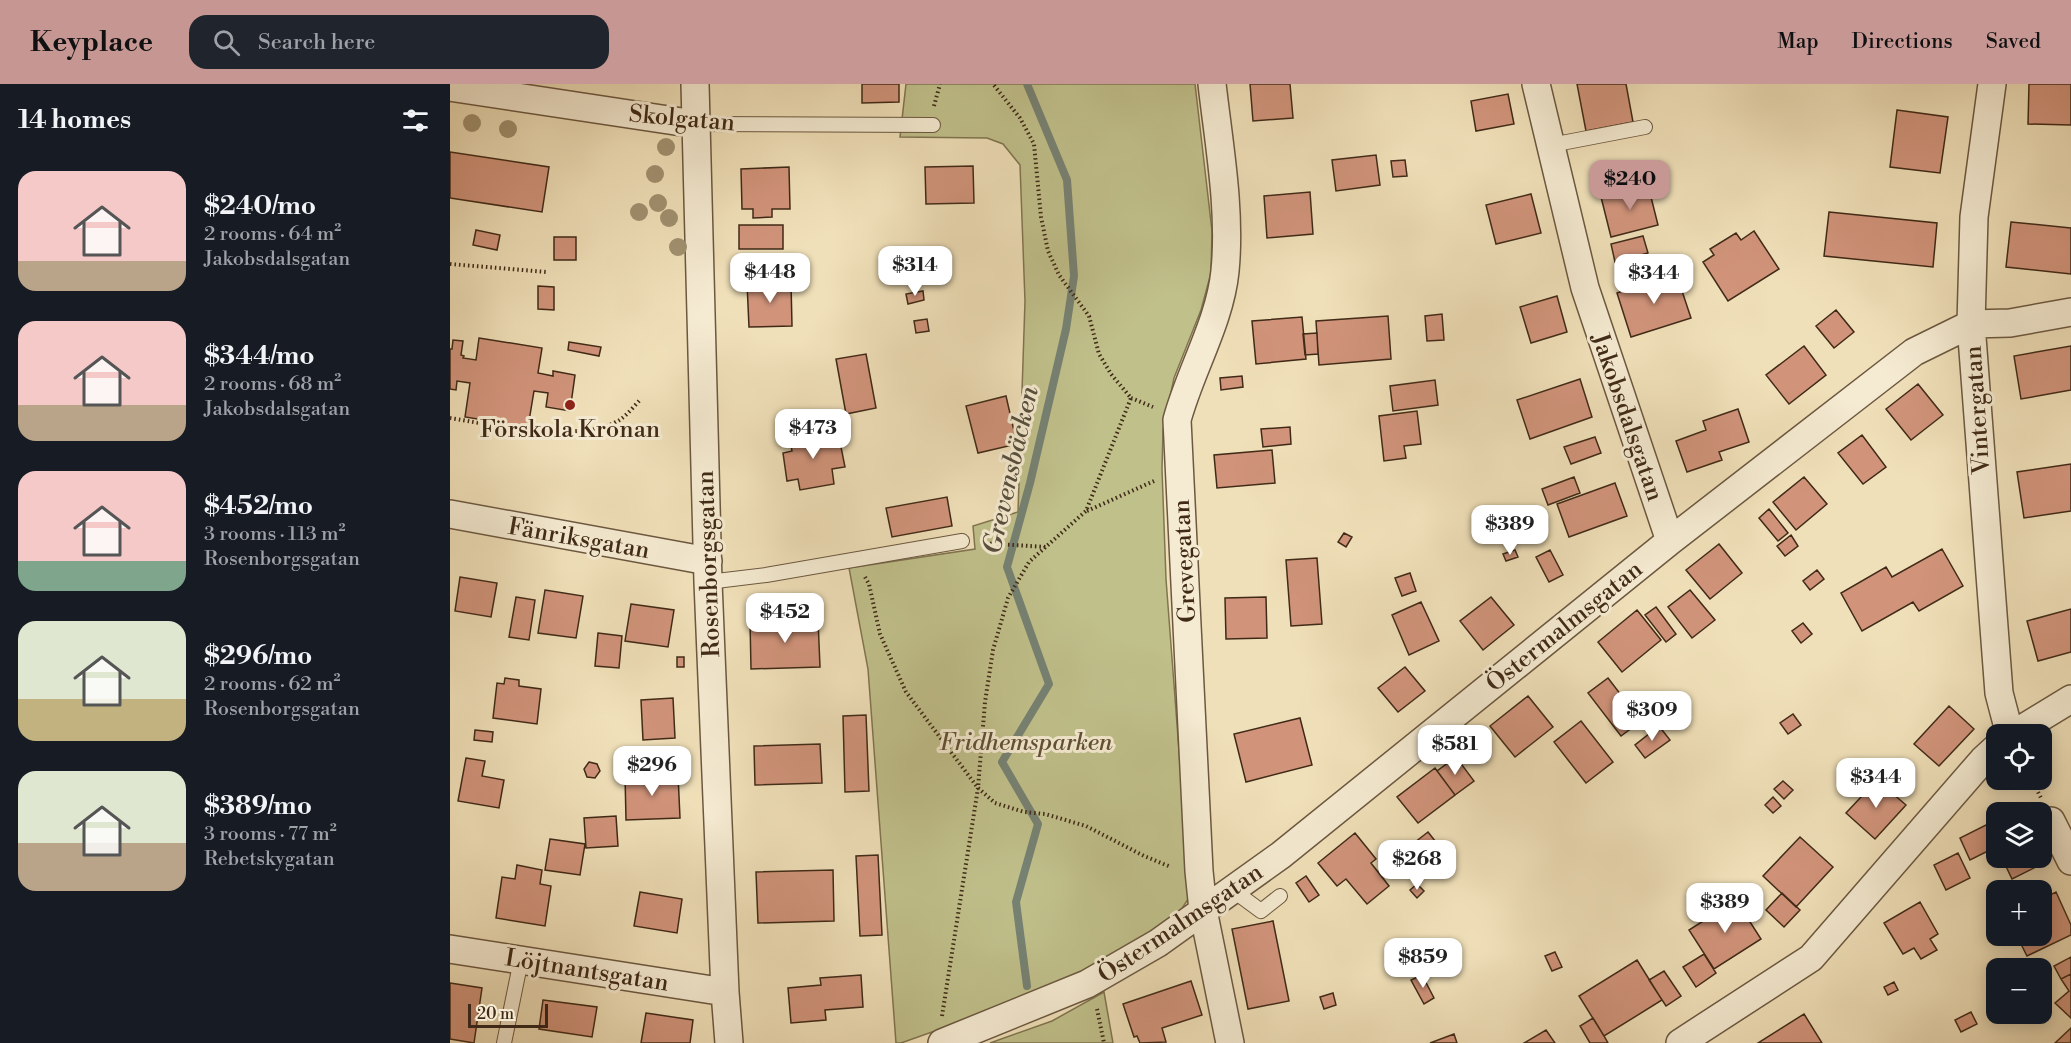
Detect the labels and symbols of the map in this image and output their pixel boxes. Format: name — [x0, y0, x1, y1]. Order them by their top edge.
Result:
street label: Skolgatan — [628, 99, 736, 139]
pin: $240 — [1594, 160, 1666, 211]
pin: $314 — [879, 246, 951, 297]
pin: $448 — [734, 253, 806, 304]
pin: $344 — [1618, 254, 1690, 305]
street label: Jakobsdalsgatan — [1584, 329, 1670, 505]
street label: Vintergatan — [1959, 345, 1998, 476]
water label: Grevensbäcken — [976, 383, 1046, 557]
marker: Förskola Kronan — [563, 398, 577, 412]
pin: $473 — [777, 409, 849, 460]
place label: Förskola Kronan — [480, 415, 660, 445]
street label: Rosenborgsgatan — [691, 470, 727, 658]
street label: Grevegatan — [1167, 499, 1203, 623]
pin: $389 — [1474, 505, 1546, 556]
street label: Fänriksgatan — [506, 512, 652, 566]
street label: Östermalmsgatan — [1480, 554, 1649, 699]
pin: $452 — [749, 593, 821, 644]
pin: $309 — [1616, 691, 1688, 742]
pin: $581 — [1419, 725, 1491, 776]
park label: Fridhemsparken — [940, 728, 1113, 758]
pin: $296 — [616, 746, 688, 797]
pin: $344 — [1840, 758, 1912, 809]
pin: $268 — [1381, 840, 1453, 891]
street label: Östermalmsgatan — [1092, 857, 1269, 990]
pin: $389 — [1689, 883, 1761, 934]
pin: $859 — [1387, 938, 1459, 989]
street label: Löjtnantsgatan — [503, 943, 671, 999]
scale bar — [468, 1001, 548, 1028]

